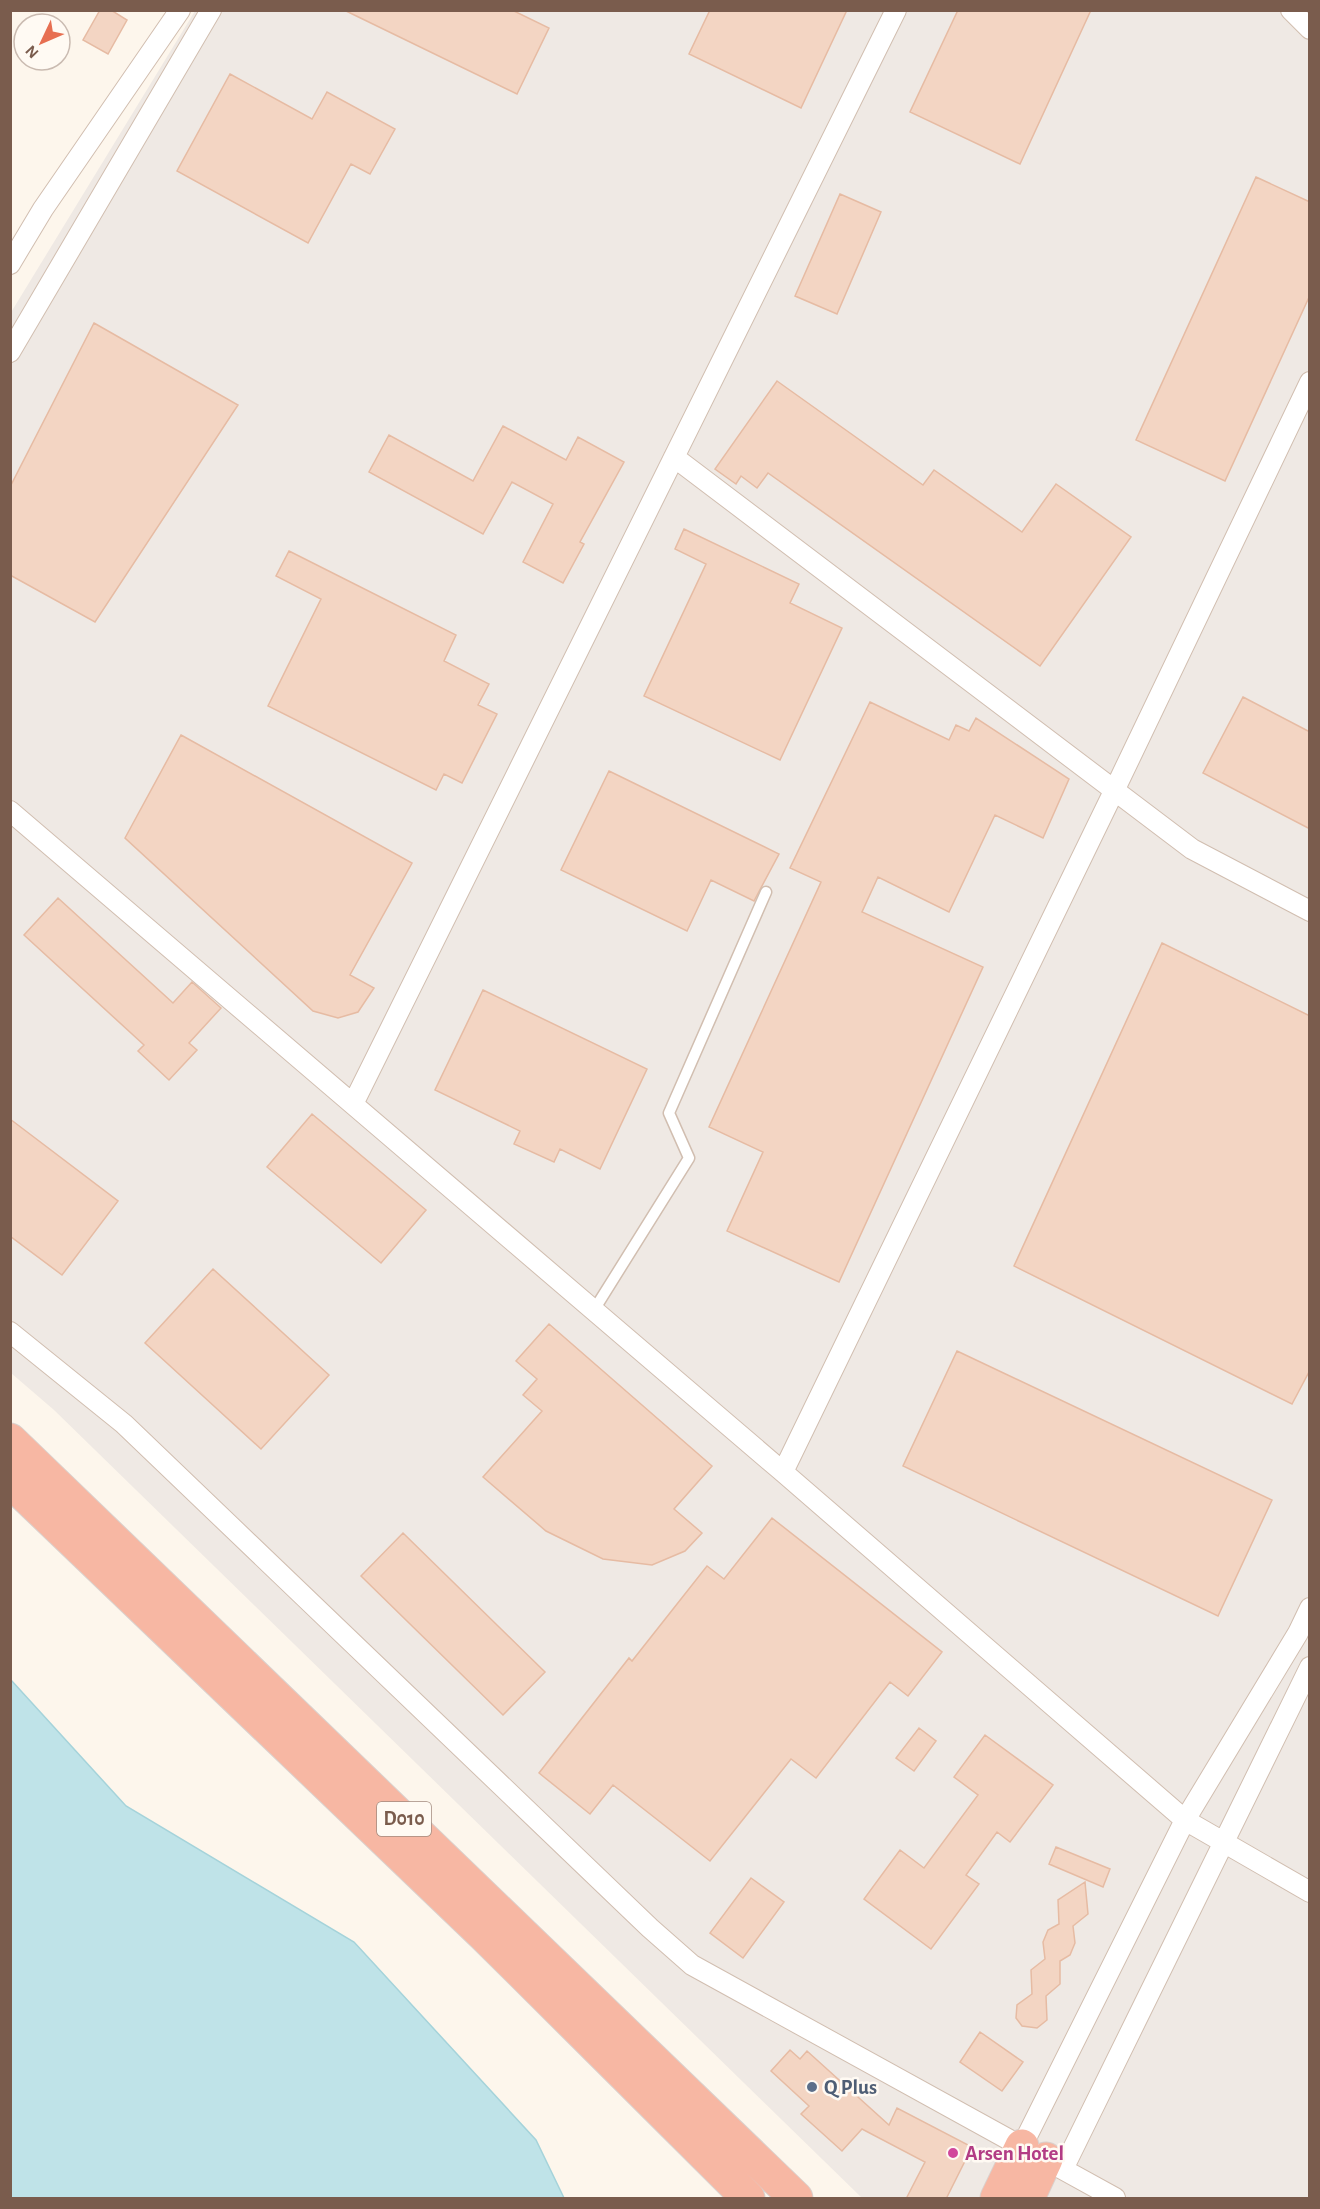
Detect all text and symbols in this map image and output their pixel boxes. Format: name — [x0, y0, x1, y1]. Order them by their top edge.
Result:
north arrow — [12, 12, 72, 72]
text: N — [22, 42, 42, 61]
road number: D010 — [377, 1802, 431, 1836]
place label: Q Plus — [824, 2077, 877, 2099]
marker: Q Plus — [805, 2080, 819, 2094]
place label: Arsen Hotel — [965, 2143, 1064, 2164]
marker: Arsen Hotel — [946, 2146, 960, 2160]

